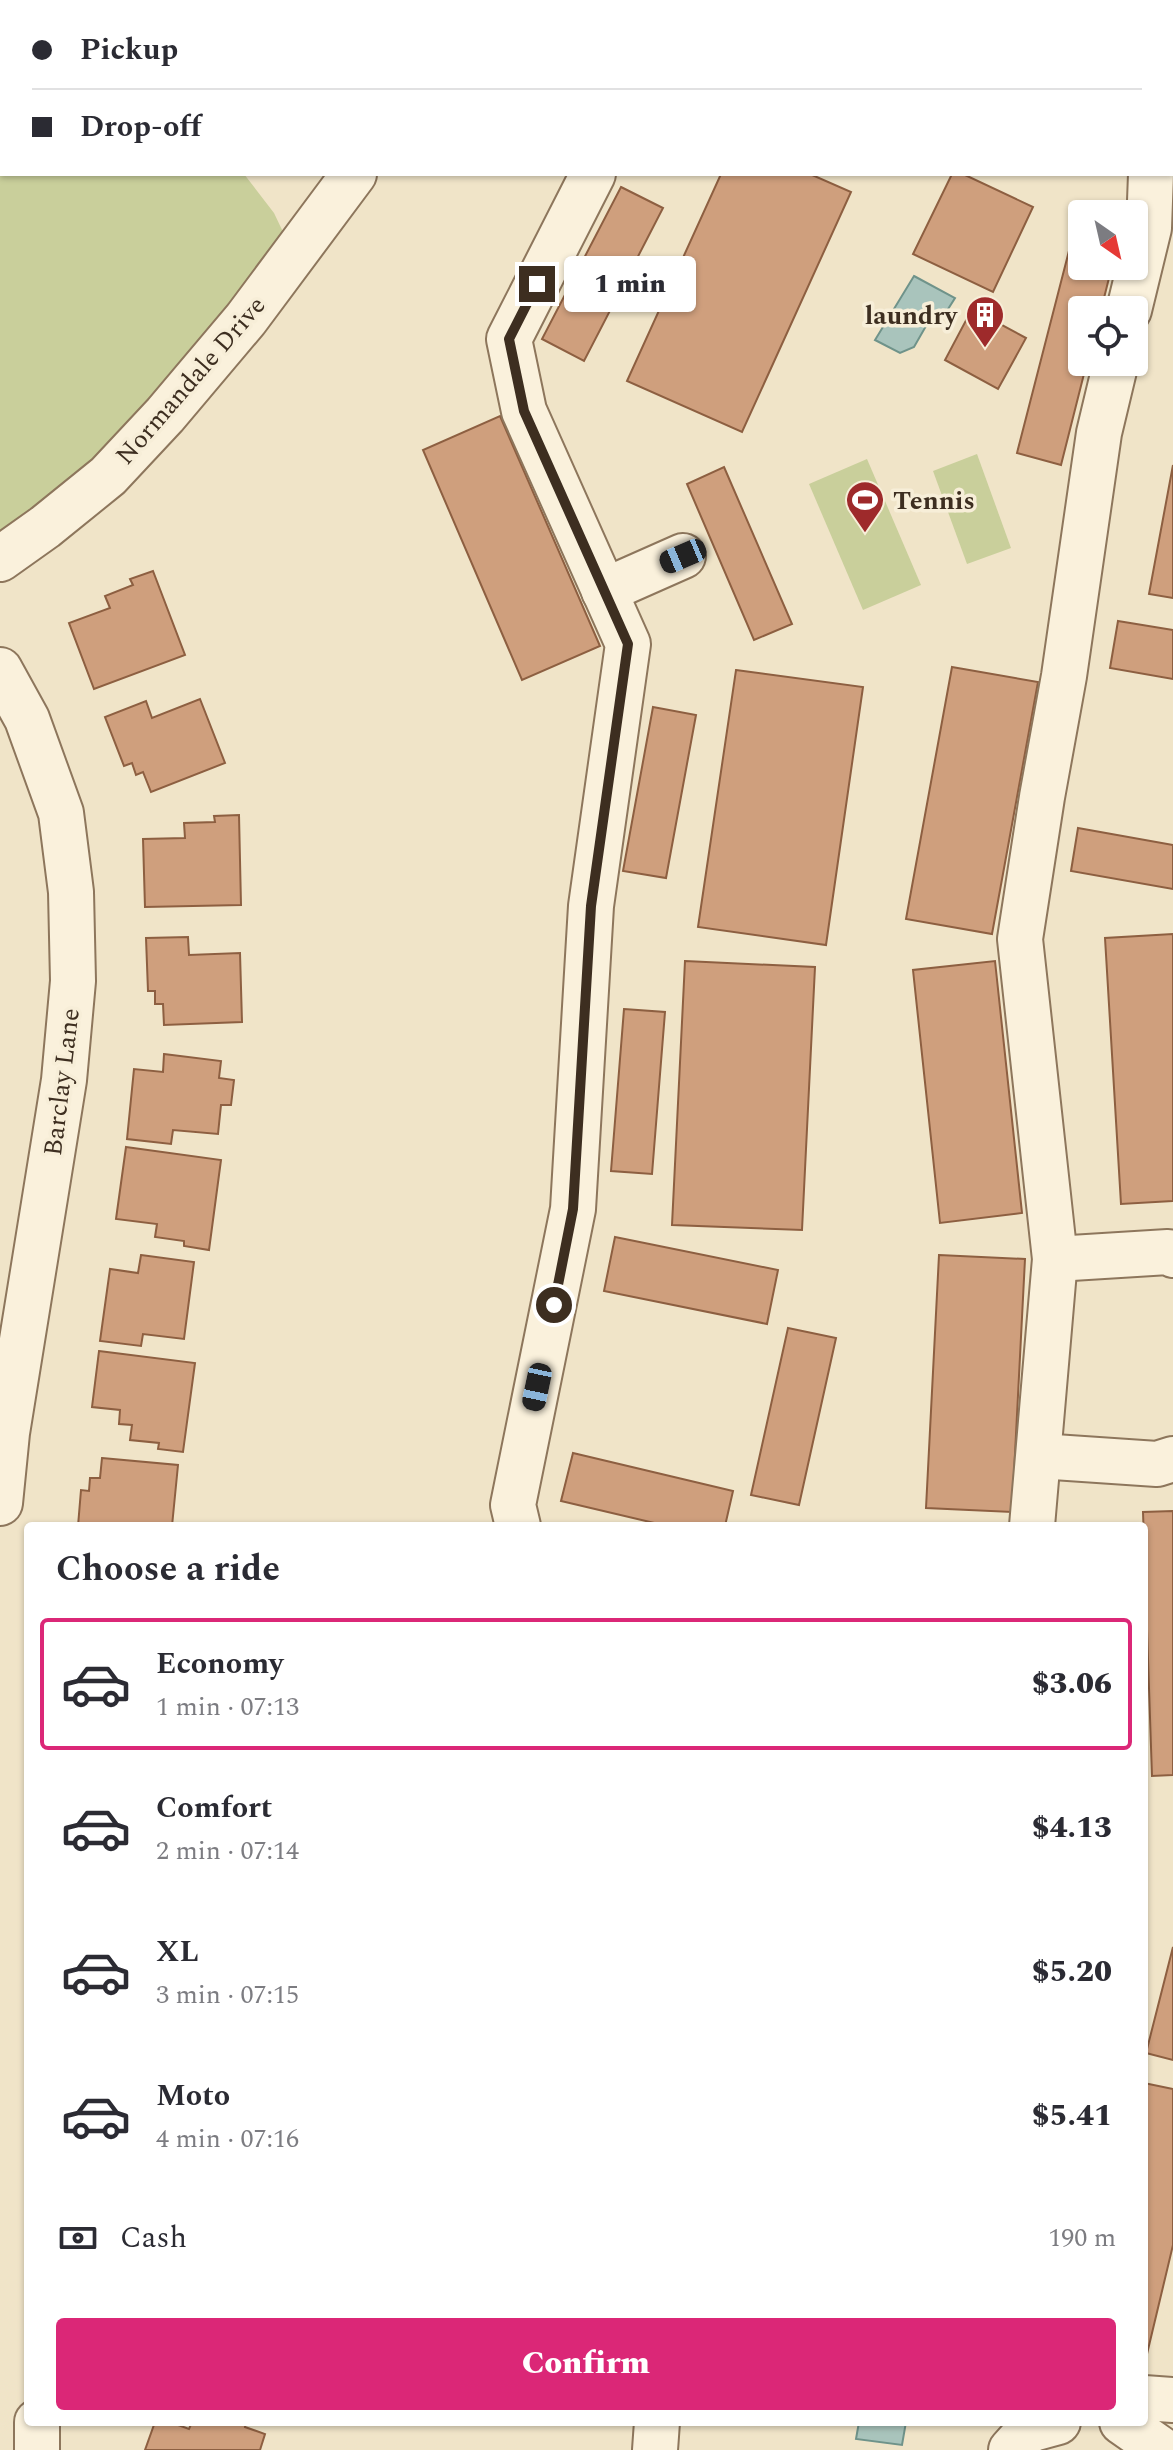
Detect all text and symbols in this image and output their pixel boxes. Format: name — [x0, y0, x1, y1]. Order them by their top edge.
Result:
text: Pickup — [80, 27, 178, 73]
text: Drop-off — [80, 104, 201, 150]
north arrow — [1068, 200, 1148, 280]
map controls — [1068, 200, 1148, 376]
callout: 1 min — [565, 256, 697, 312]
text: 1 min — [594, 264, 666, 304]
route end — [519, 266, 555, 302]
street label: Normandale Drive — [106, 287, 276, 474]
building icon: laundry — [964, 294, 1006, 349]
place label: laundry — [865, 296, 959, 336]
button: locate — [1068, 296, 1148, 376]
sports icon: Tennis — [844, 479, 886, 534]
place label: Tennis — [893, 481, 975, 521]
car — [656, 536, 710, 576]
street label: Barclay Lane — [33, 1006, 91, 1158]
route start — [536, 1287, 572, 1323]
car — [520, 1361, 554, 1413]
text: Choose a ride — [56, 1542, 280, 1597]
text: Economy — [156, 1641, 283, 1687]
icon: car — [60, 1648, 132, 1720]
text: $3.06 — [1032, 1661, 1112, 1707]
text: 1 min · 07:13 — [156, 1687, 299, 1727]
text: Comfort — [156, 1785, 272, 1831]
icon: car — [60, 1792, 132, 1864]
text: $4.13 — [1032, 1805, 1112, 1851]
text: 2 min · 07:14 — [156, 1831, 299, 1871]
text: XL — [156, 1929, 199, 1975]
icon: car — [60, 1936, 132, 2008]
text: $5.20 — [1032, 1949, 1112, 1995]
text: 3 min · 07:15 — [156, 1975, 299, 2015]
text: Moto — [156, 2073, 230, 2119]
icon: car — [60, 2080, 132, 2152]
text: $5.41 — [1032, 2093, 1112, 2139]
text: 4 min · 07:16 — [156, 2119, 299, 2159]
text: Cash — [120, 2215, 187, 2261]
icon: cash — [56, 2216, 100, 2260]
text: 190 m — [1048, 2218, 1116, 2258]
button: Confirm — [56, 2318, 1116, 2410]

